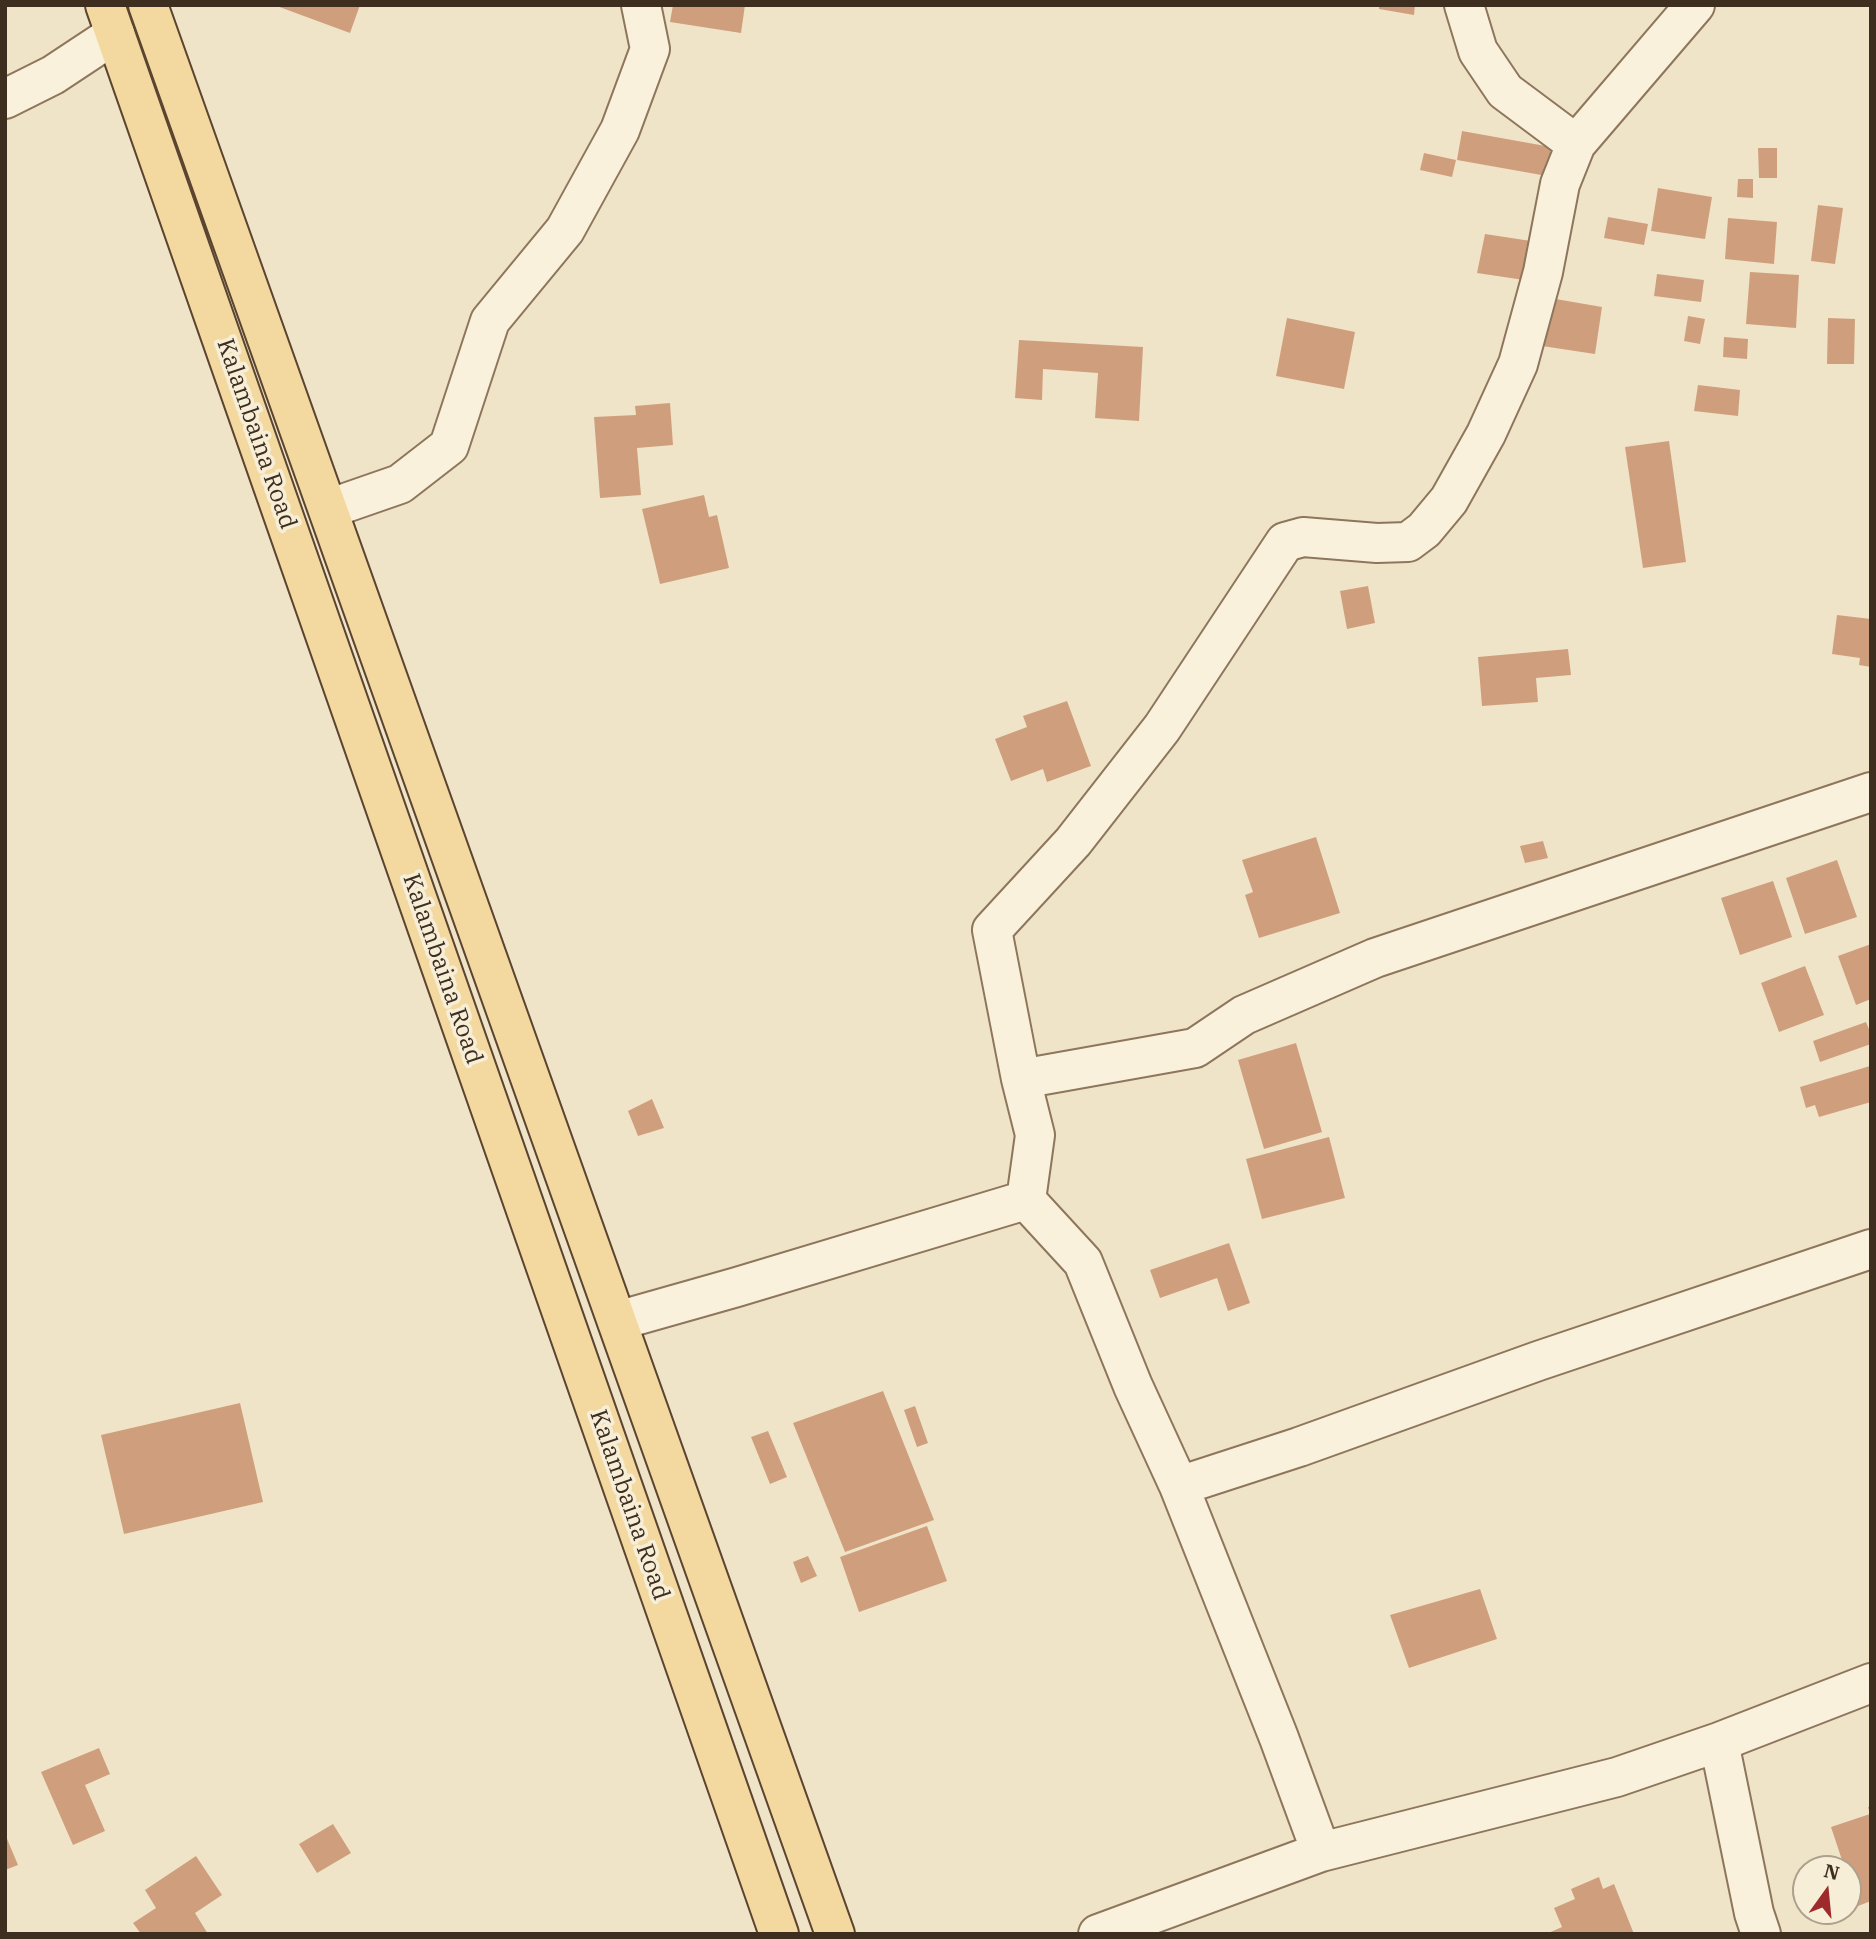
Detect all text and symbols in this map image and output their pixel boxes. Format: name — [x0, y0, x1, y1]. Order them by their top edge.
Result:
street label: Kalambaina Road — [210, 335, 302, 533]
street label: Kalambaina Road — [396, 870, 488, 1068]
street label: Kalambaina Road — [583, 1406, 675, 1604]
north arrow — [1792, 1855, 1862, 1925]
text: N — [1822, 1858, 1842, 1885]

